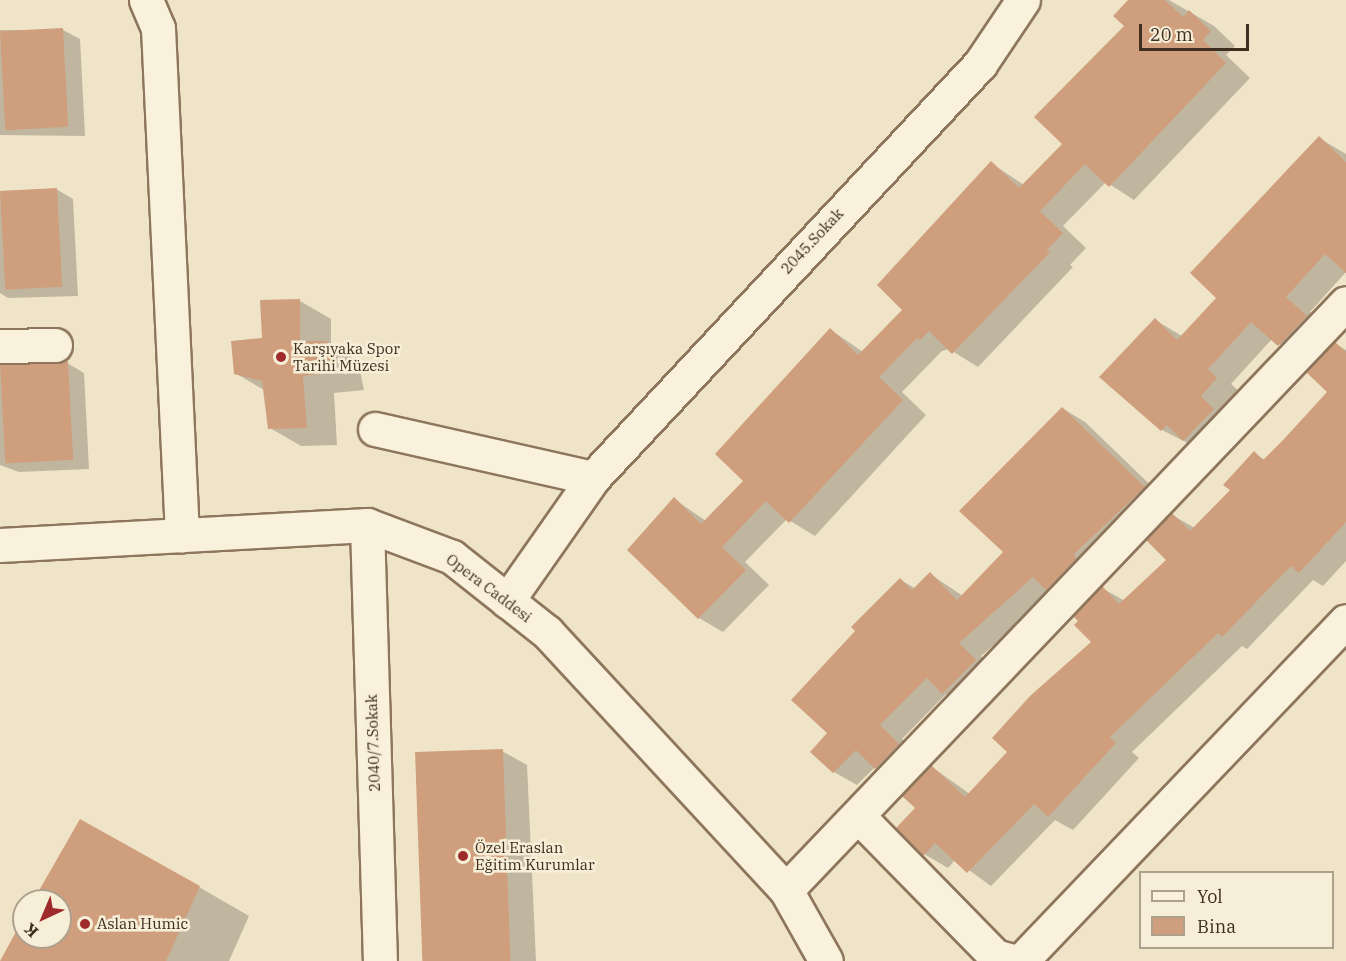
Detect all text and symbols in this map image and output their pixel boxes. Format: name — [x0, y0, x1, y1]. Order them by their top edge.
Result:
scale bar — [1142, 12, 1252, 50]
text: 20 m — [1150, 23, 1193, 46]
street label: 2045.Sokak — [777, 205, 847, 277]
place label: Karşıyaka Spor Tarihi Müzesi — [293, 339, 400, 374]
marker: Karşıyaka Spor Tarihi Müzesi — [274, 350, 288, 364]
street label: Opera Caddesi — [443, 550, 535, 626]
street label: 2040/7.Sokak — [362, 694, 384, 792]
place label: Özel Eraslan Eğitim Kurumlar — [475, 838, 595, 873]
marker: Özel Eraslan Eğitim Kurumlar — [456, 849, 470, 863]
legend — [1139, 871, 1334, 949]
text: Yol — [1197, 885, 1223, 908]
north arrow — [12, 889, 72, 949]
place label: Aslan Humic — [97, 915, 188, 933]
text: Bina — [1197, 915, 1236, 938]
marker: Aslan Humic — [78, 917, 92, 931]
text: K — [20, 919, 42, 942]

